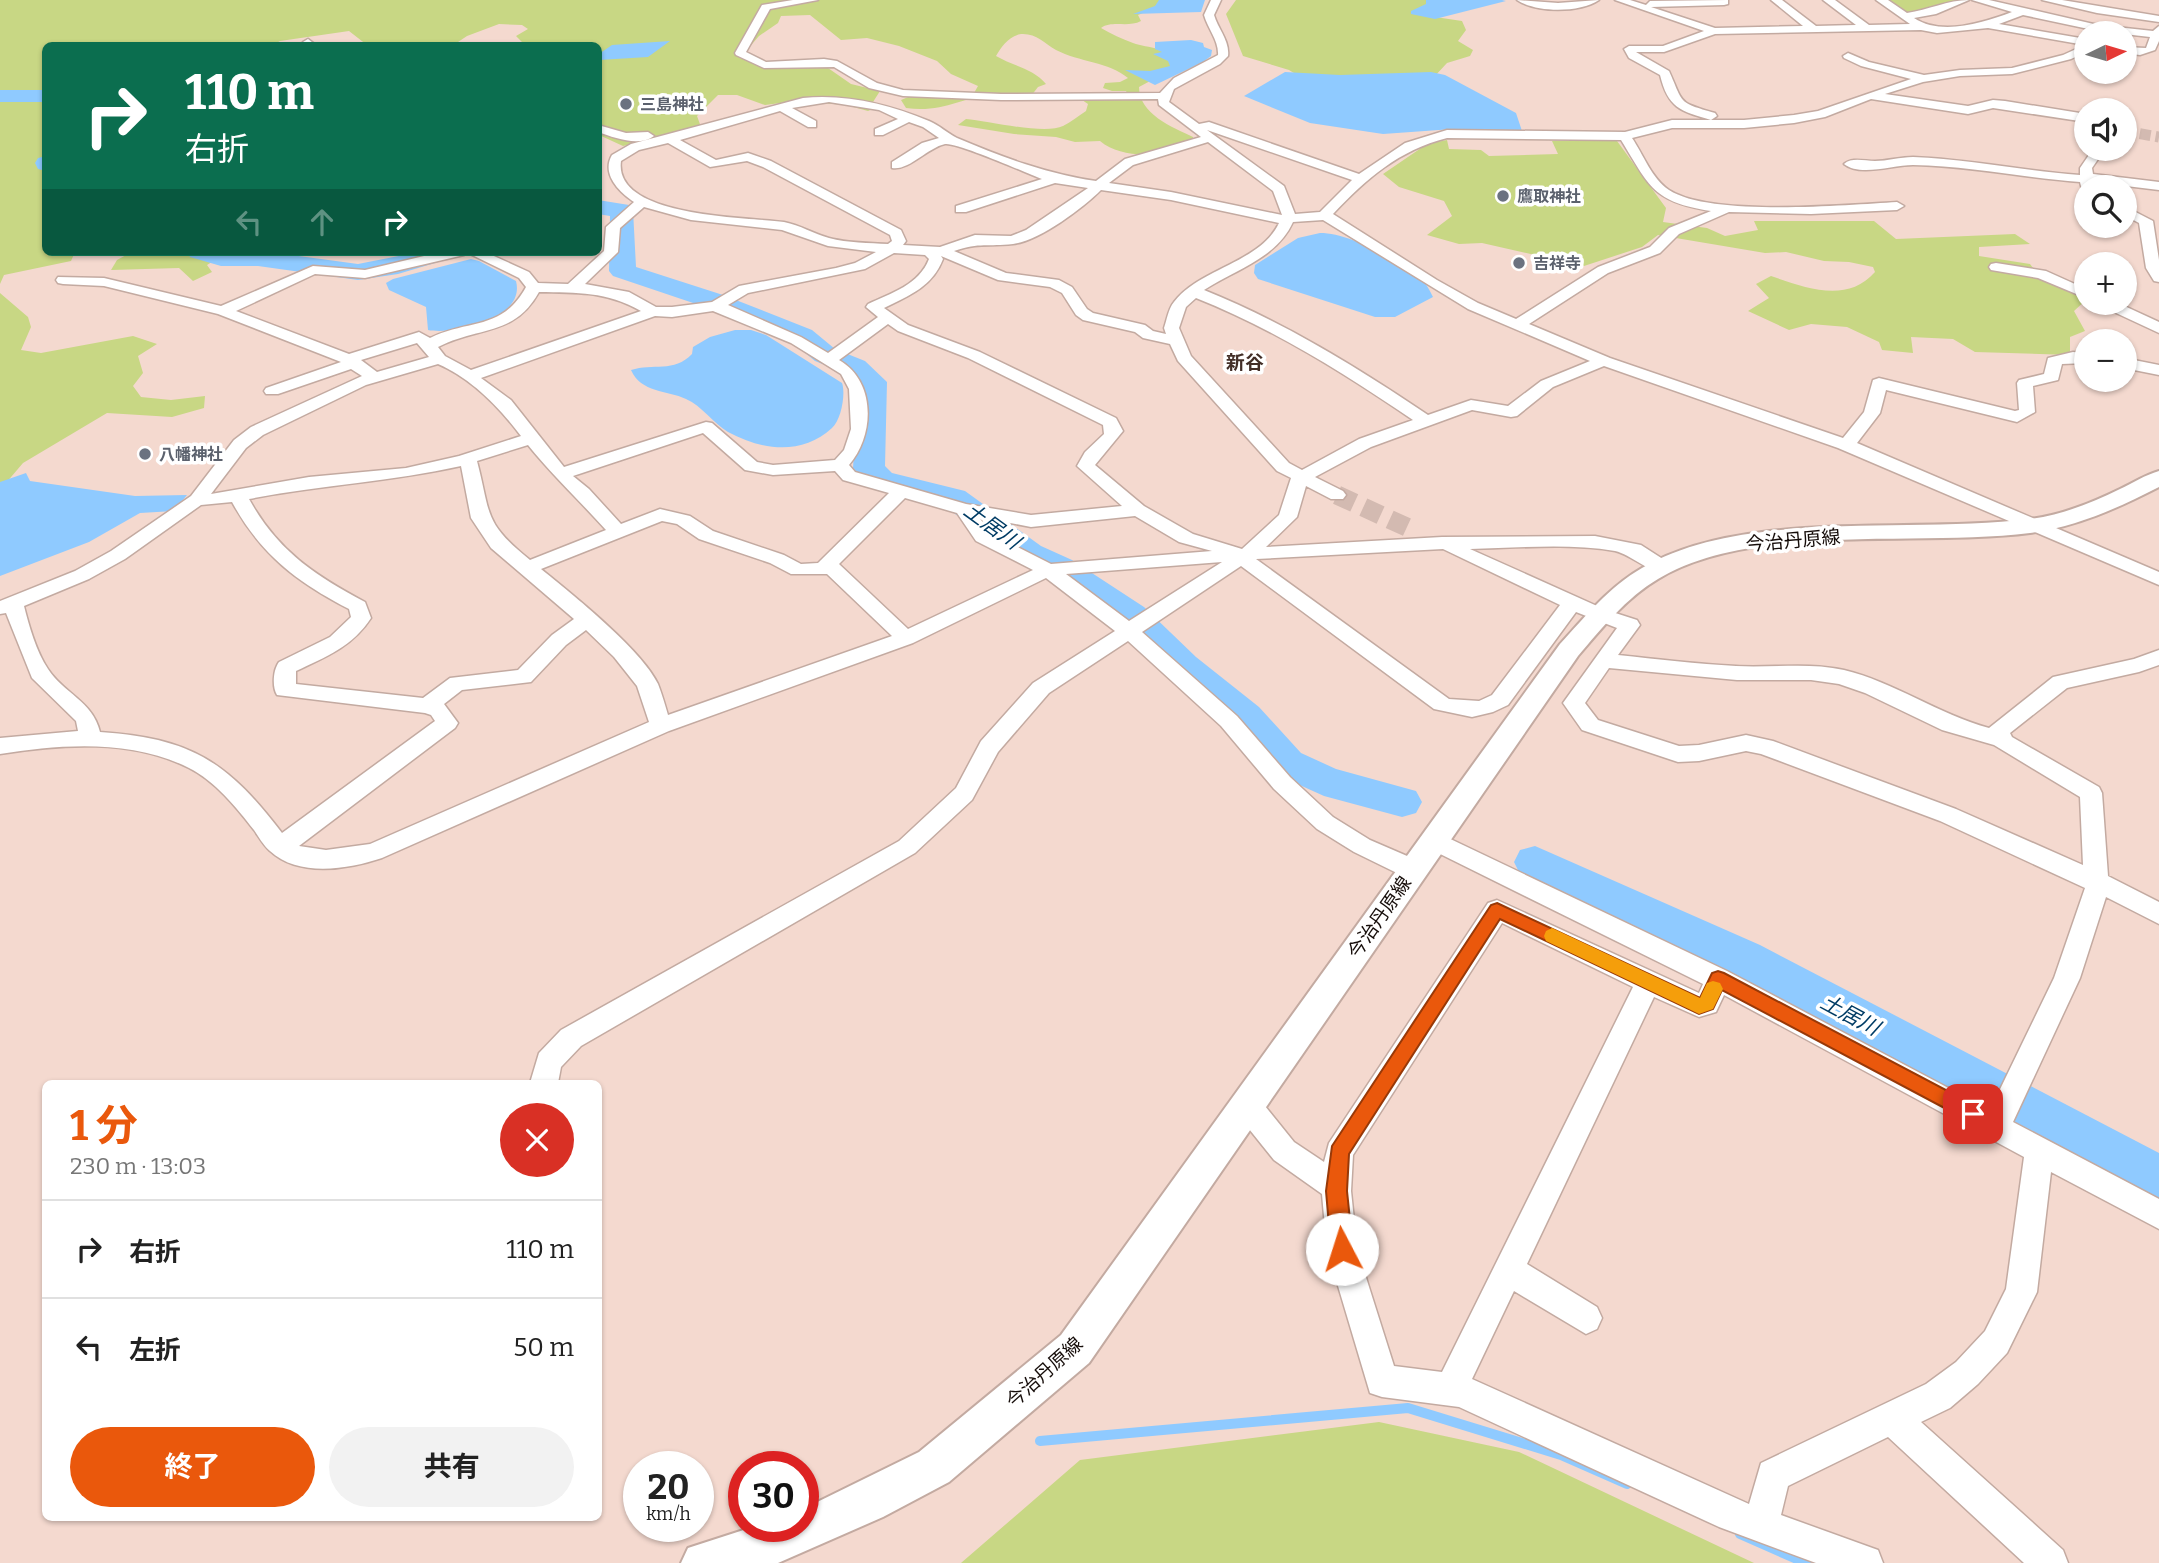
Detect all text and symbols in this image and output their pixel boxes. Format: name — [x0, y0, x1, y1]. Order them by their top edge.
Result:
north arrow — [2074, 21, 2137, 84]
map controls — [2074, 21, 2137, 392]
text: 110 m — [185, 63, 314, 122]
icon: right — [70, 70, 161, 161]
place label: 三島神社 — [640, 95, 704, 114]
marker: 三島神社 — [618, 96, 634, 112]
button: sound — [2074, 98, 2137, 161]
text: 右折 — [185, 130, 249, 168]
button: search — [2074, 175, 2137, 238]
place label: 鷹取神社 — [1517, 187, 1581, 206]
marker: 鷹取神社 — [1495, 188, 1511, 204]
icon: left — [230, 203, 268, 241]
icon: ahead — [303, 203, 341, 241]
icon: right — [376, 203, 414, 241]
button: + — [2074, 252, 2137, 315]
place label: 吉祥寺 — [1533, 254, 1581, 273]
marker: 吉祥寺 — [1511, 255, 1527, 271]
button: − — [2074, 329, 2137, 392]
district label: 新谷 — [1226, 351, 1264, 374]
place label: 八幡神社 — [159, 445, 223, 464]
marker: 八幡神社 — [137, 446, 153, 462]
water label: 土居川 — [959, 497, 1027, 556]
street label: 今治丹原線 — [1745, 525, 1841, 556]
street label: 今治丹原線 — [1343, 872, 1416, 963]
water label: 土居川 — [1816, 989, 1886, 1042]
pin — [1943, 1084, 2003, 1144]
icon: arrive — [1954, 1095, 1992, 1133]
text: 1 分 — [70, 1101, 138, 1151]
button: close — [500, 1103, 574, 1177]
text: 230 m · 13:03 — [70, 1152, 206, 1180]
position arrow — [1305, 1212, 1379, 1286]
icon: right — [70, 1230, 108, 1268]
text: 110 m — [506, 1234, 574, 1265]
text: 右折 — [129, 1237, 181, 1268]
icon: left — [70, 1328, 108, 1366]
text: 50 m — [513, 1332, 574, 1363]
street label: 今治丹原線 — [1001, 1332, 1087, 1413]
text: 左折 — [129, 1335, 181, 1366]
button: 終了 — [70, 1427, 315, 1507]
button: 共有 — [329, 1427, 574, 1507]
speed limit sign: 30 — [728, 1451, 819, 1542]
text: 20 — [648, 1466, 689, 1508]
text: km/h — [646, 1503, 691, 1525]

